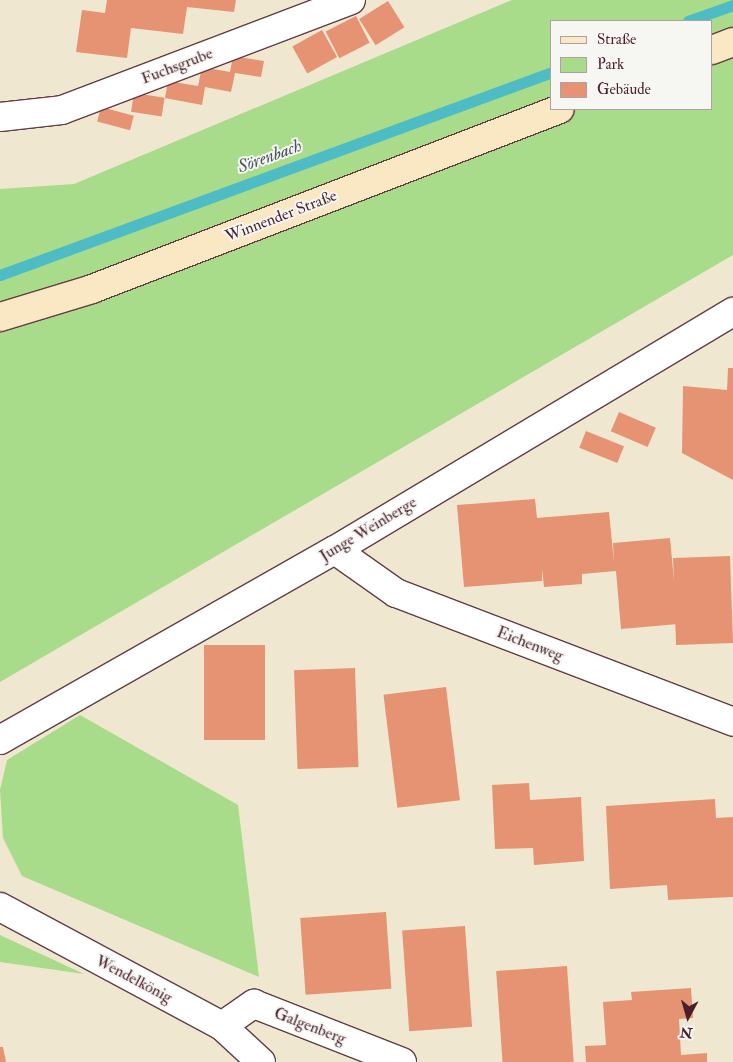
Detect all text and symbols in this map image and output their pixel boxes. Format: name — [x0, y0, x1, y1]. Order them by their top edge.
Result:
legend — [550, 20, 713, 110]
text: Straße — [597, 30, 636, 49]
street label: Fuchsgrube — [139, 44, 215, 88]
text: Park — [597, 55, 624, 74]
text: Gebäude — [597, 80, 651, 99]
water label: Sörenbach — [235, 135, 305, 179]
street label: Winnender Straße — [223, 186, 339, 246]
street label: Junge Weinberge — [316, 493, 420, 565]
street label: Eichenweg — [494, 623, 566, 665]
street label: Wendelkönig — [92, 951, 176, 1007]
north arrow — [663, 992, 713, 1042]
street label: Galgenberg — [271, 1004, 349, 1048]
text: N — [679, 1023, 694, 1042]

